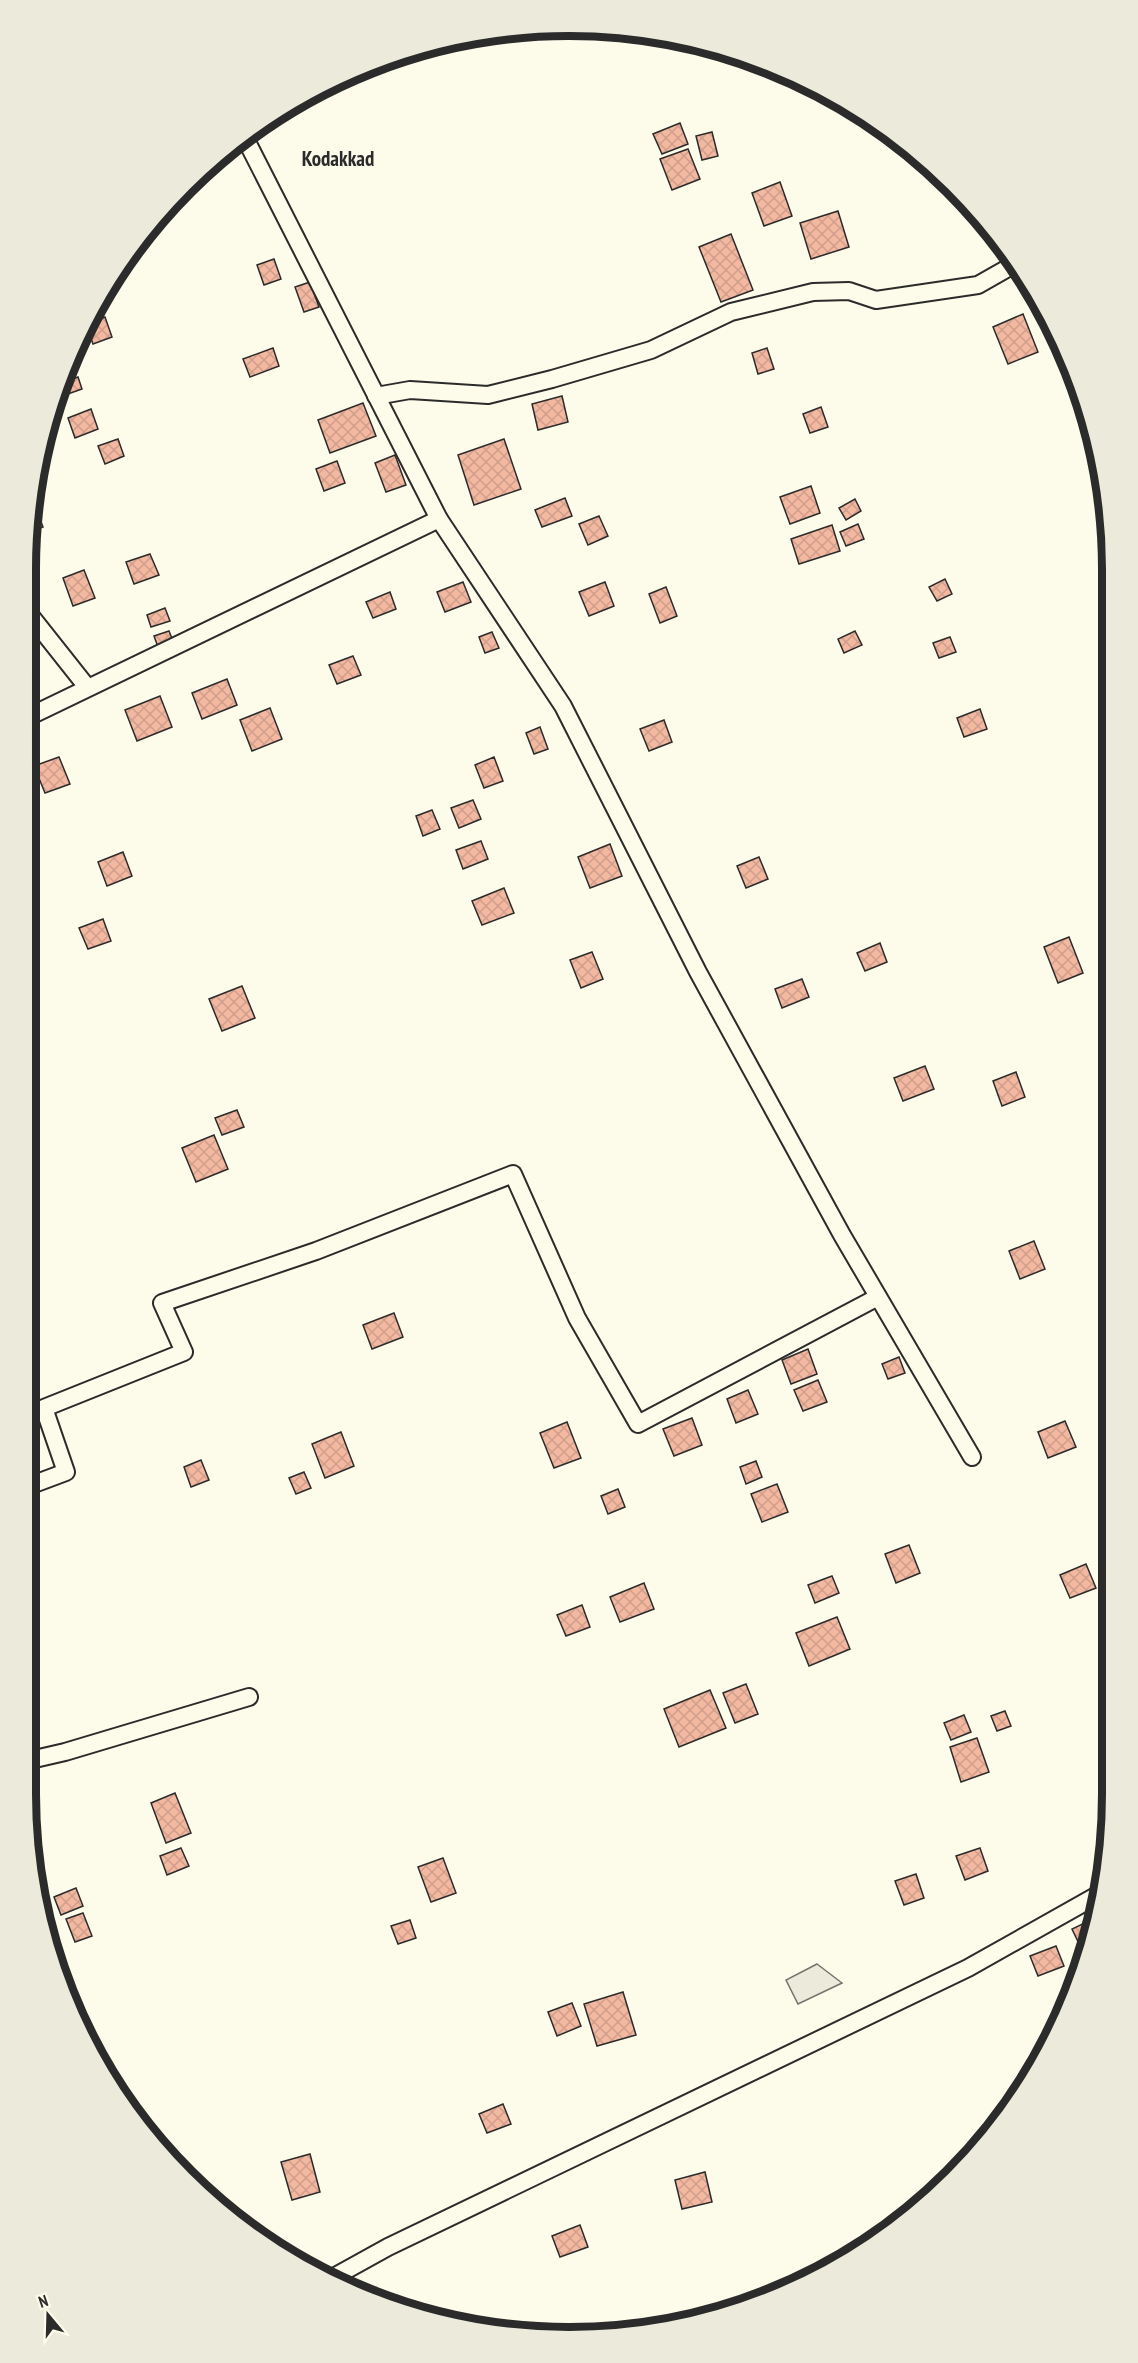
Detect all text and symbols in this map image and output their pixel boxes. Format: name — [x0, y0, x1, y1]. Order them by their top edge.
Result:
district label: Kodakkad — [302, 145, 374, 172]
north arrow — [18, 2285, 78, 2345]
text: N — [36, 2290, 50, 2312]

